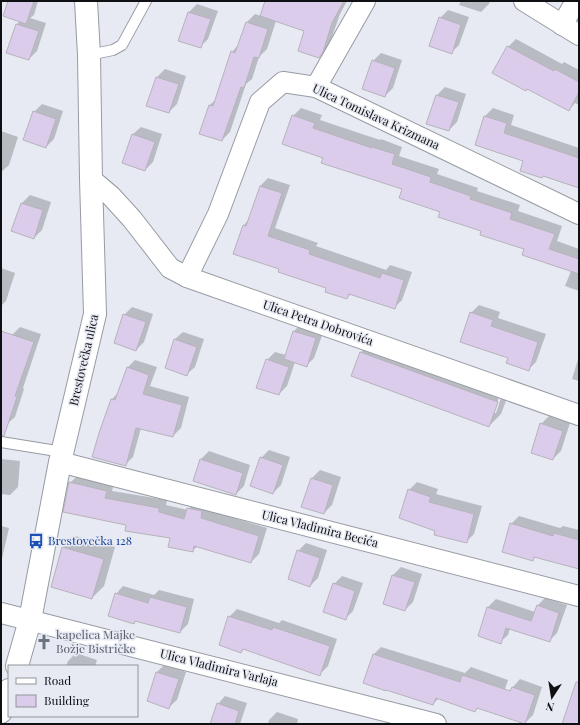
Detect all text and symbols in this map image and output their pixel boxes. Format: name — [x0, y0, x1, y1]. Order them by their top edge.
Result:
street label: Ulica Tomislava Krizmana — [310, 80, 443, 153]
street label: Ulica Petra Dobrovića — [261, 296, 376, 348]
street label: Brestovečka ulica — [65, 312, 101, 407]
street label: Ulica Vladimira Becića — [260, 506, 380, 550]
bus stop icon: Brestovečka 128 — [27, 532, 45, 550]
place label: Brestovečka 128 — [48, 532, 132, 548]
place label: kapelica Majke Božje Bistričke — [56, 626, 136, 656]
church icon: kapelica Majke Božje Bistričke — [35, 633, 53, 651]
street label: Ulica Vladimira Varlaja — [159, 645, 280, 689]
legend — [8, 665, 138, 717]
text: Road — [44, 672, 71, 688]
north arrow — [532, 677, 572, 717]
text: Building — [44, 692, 90, 708]
text: N — [544, 699, 555, 715]

